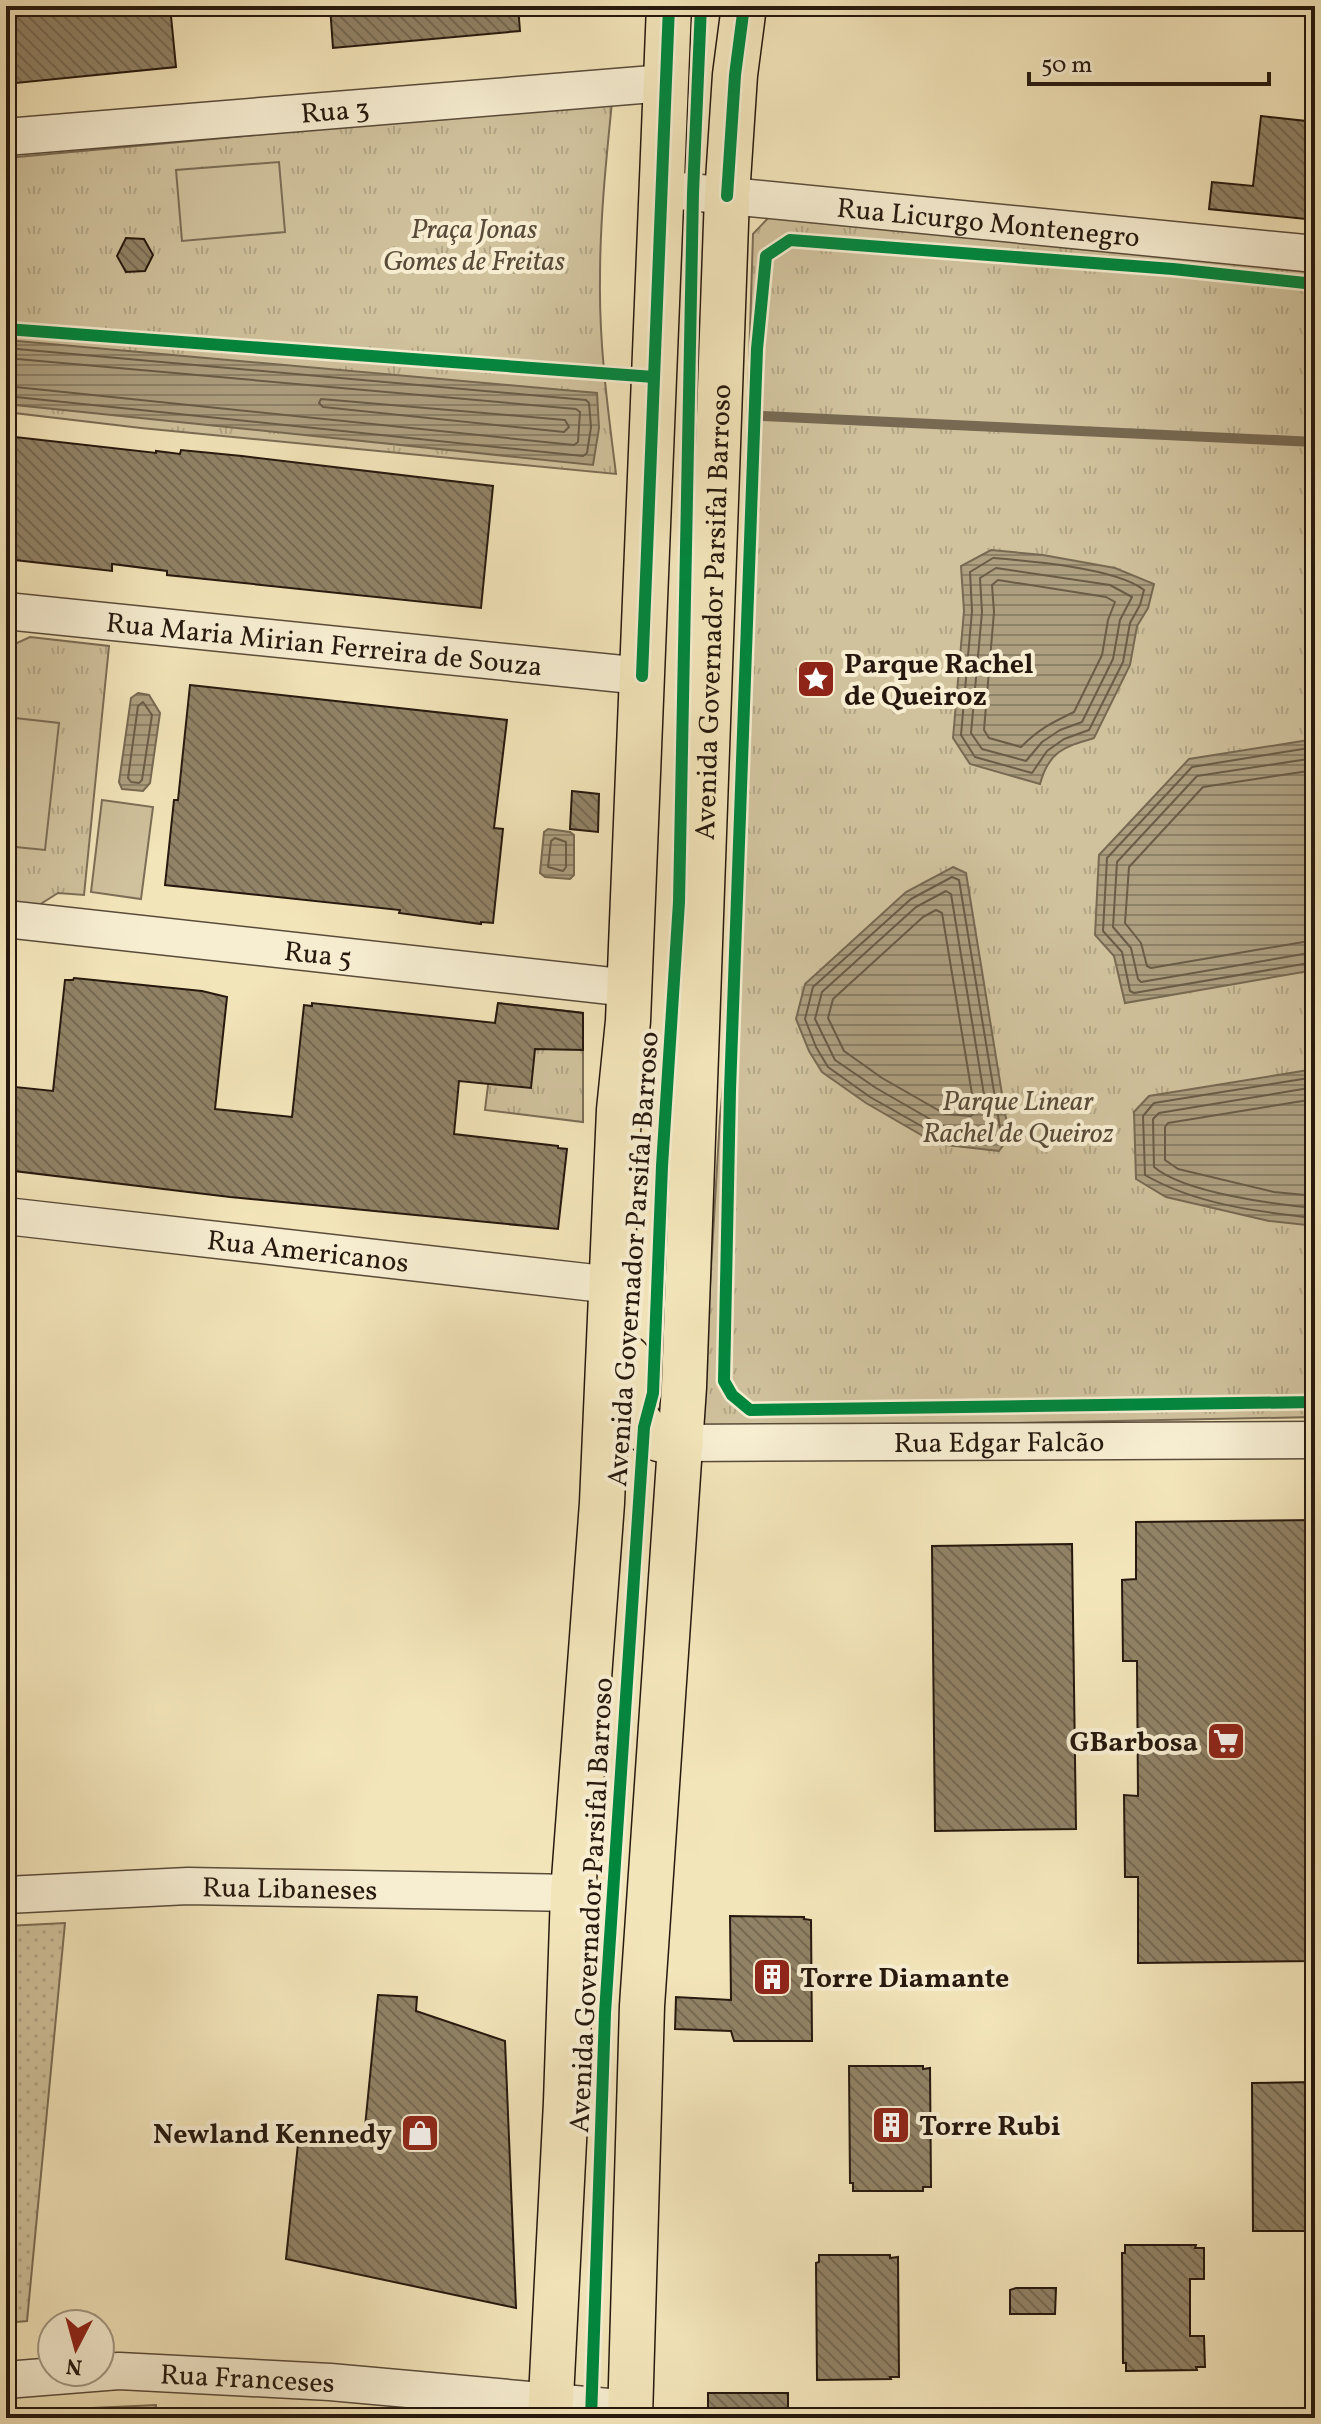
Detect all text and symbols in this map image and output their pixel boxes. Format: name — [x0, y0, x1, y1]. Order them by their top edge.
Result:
scale bar — [1029, 36, 1269, 86]
text: 50 m — [1041, 49, 1093, 83]
street label: Rua 3 — [299, 90, 371, 135]
street label: Rua Licurgo Montenegro — [835, 190, 1142, 259]
park label: Praça Jonas Gomes de Freitas — [383, 211, 565, 282]
street label: Avenida Governador Parsifal Barroso — [687, 383, 742, 841]
street label: Rua Maria Mirian Ferreira de Souza — [104, 604, 544, 688]
place label: Parque Rachel de Queiroz — [844, 646, 1034, 717]
place icon: Parque Rachel de Queiroz — [795, 658, 837, 700]
street label: Rua 5 — [282, 933, 354, 979]
street label: Avenida Governador Parsifal Barroso — [599, 1030, 670, 1488]
park label: Parque Linear Rachel de Queiroz — [922, 1083, 1114, 1154]
street label: Rua Americanos — [205, 1222, 411, 1284]
street label: Rua Edgar Falcão — [894, 1424, 1104, 1464]
street label: Avenida Governador Parsifal Barroso — [561, 1676, 624, 2134]
supermarket icon: GBarbosa — [1205, 1720, 1247, 1762]
place label: GBarbosa — [1070, 1724, 1198, 1763]
street label: Rua Libaneses — [202, 1869, 378, 1911]
building icon: Torre Diamante — [751, 1956, 793, 1998]
place label: Torre Diamante — [800, 1960, 1009, 1999]
building icon: Torre Rubi — [870, 2104, 912, 2146]
place label: Torre Rubi — [919, 2108, 1061, 2147]
shop icon: Newland Kennedy — [399, 2112, 441, 2154]
place label: Newland Kennedy — [153, 2116, 392, 2155]
north arrow — [36, 2308, 116, 2388]
text: N — [65, 2349, 84, 2382]
street label: Rua Franceses — [159, 2356, 336, 2404]

